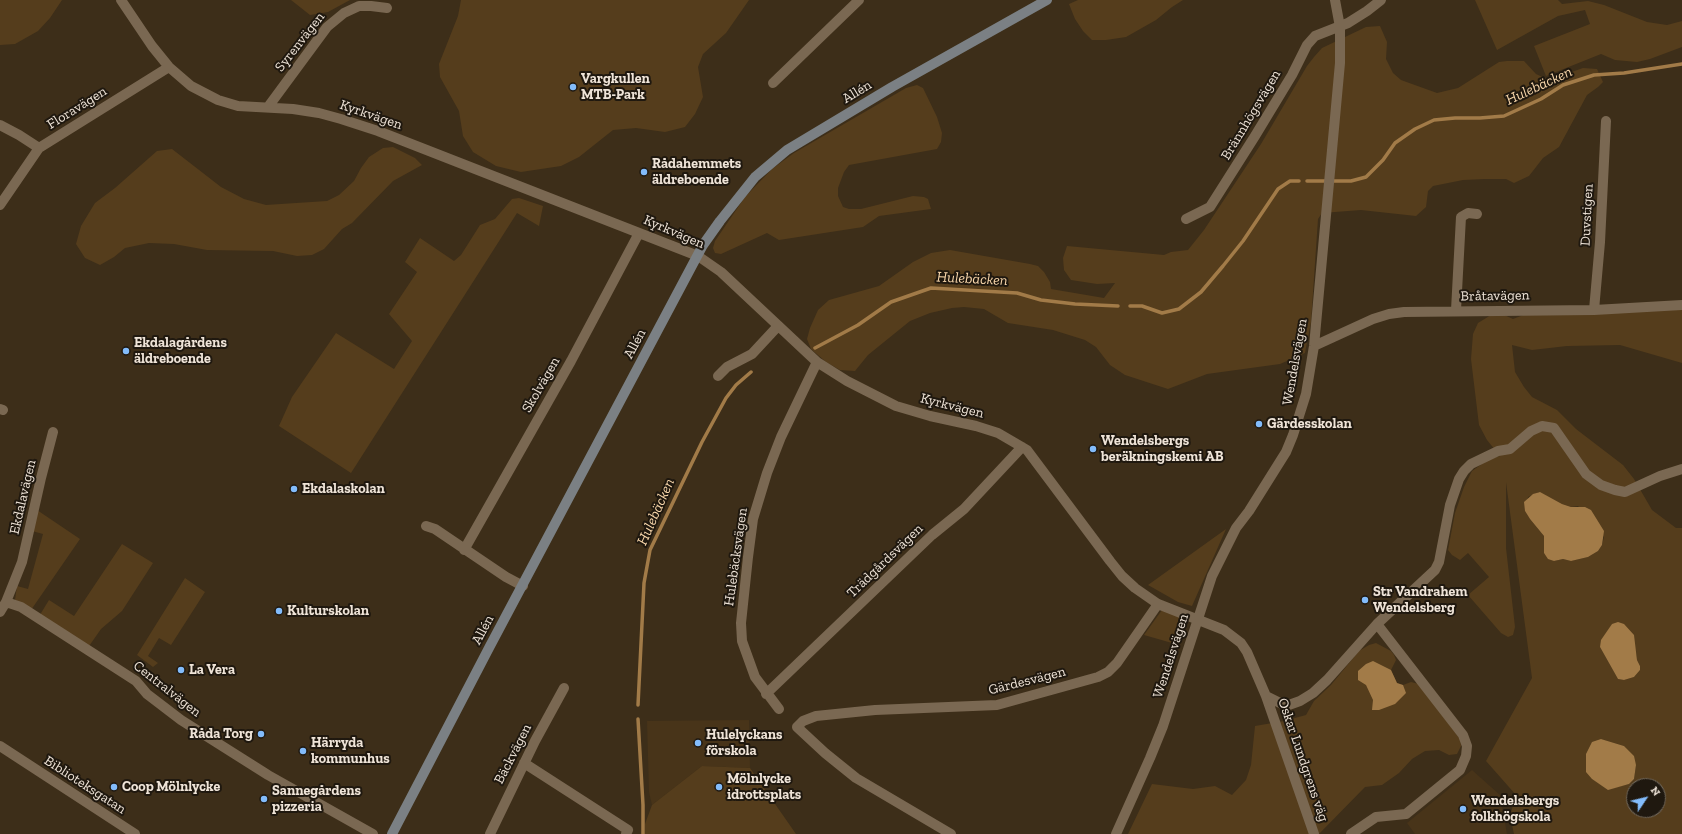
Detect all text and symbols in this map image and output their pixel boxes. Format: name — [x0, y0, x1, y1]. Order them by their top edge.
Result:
street label: Syrenvägen — [272, 9, 328, 75]
water label: Hulebäcken — [1503, 63, 1575, 109]
street label: Brännhögsvägen — [1217, 67, 1285, 163]
place label: Vargkullen MTB-Park — [581, 71, 650, 104]
street label: Allén — [839, 77, 875, 107]
marker: Vargkullen MTB-Park — [568, 82, 578, 92]
street label: Floravägen — [44, 83, 110, 133]
street label: Kyrkvägen — [338, 97, 404, 133]
place label: Rådahemmets äldreboende — [652, 156, 741, 188]
marker: Rådahemmets äldreboende — [639, 167, 649, 177]
street label: Duvstigen — [1577, 184, 1597, 246]
street label: Kyrkvägen — [641, 212, 707, 252]
water label: Hulebäcken — [936, 268, 1008, 290]
street label: Bråtavägen — [1460, 287, 1530, 305]
street label: Wendelsvägen — [1279, 318, 1311, 406]
street label: Allén — [620, 326, 650, 362]
place label: Ekdalagårdens äldreboende — [134, 335, 227, 368]
marker: Ekdalagårdens äldreboende — [121, 346, 131, 356]
street label: Skolvägen — [518, 354, 564, 416]
street label: Kyrkvägen — [919, 390, 985, 422]
place label: Gärdesskolan — [1267, 416, 1352, 432]
marker: Gärdesskolan — [1254, 419, 1264, 429]
place label: Wendelsbergs beräkningskemi AB — [1101, 433, 1223, 466]
marker: Wendelsbergs beräkningskemi AB — [1088, 444, 1098, 454]
street label: Ekdalavägen — [6, 458, 40, 536]
water label: Hulebäcken — [633, 476, 679, 548]
place label: Ekdalaskolan — [302, 481, 385, 497]
marker: Ekdalaskolan — [289, 484, 299, 494]
street label: Hulebäcksvägen — [721, 507, 751, 607]
street label: Trädgårdsvägen — [844, 521, 926, 601]
place label: Str Vandrahem Wendelsberg — [1373, 584, 1468, 616]
marker: Str Vandrahem Wendelsberg — [1360, 595, 1370, 605]
place label: Kulturskolan — [287, 603, 369, 619]
marker: Kulturskolan — [274, 606, 284, 616]
street label: Allén — [468, 612, 498, 648]
street label: Wendelsvägen — [1150, 612, 1192, 700]
street label: Centralvägen — [130, 657, 204, 721]
place label: La Vera — [189, 662, 235, 678]
street label: Gärdesvägen — [987, 663, 1067, 699]
marker: La Vera — [176, 665, 186, 675]
street label: Oskar Lundgrens väg — [1274, 696, 1332, 824]
street label: Bäckvägen — [491, 721, 535, 787]
place label: Råda Torg — [189, 726, 253, 742]
place label: Hulelyckans förskola — [706, 727, 783, 760]
marker: Råda Torg — [256, 729, 266, 739]
place label: Härryda kommunhus — [311, 735, 390, 768]
marker: Hulelyckans förskola — [693, 738, 703, 748]
marker: Härryda kommunhus — [298, 746, 308, 756]
street label: Biblioteksgatan — [41, 752, 129, 818]
place label: Mölnlycke idrottsplats — [727, 771, 801, 804]
north arrow — [1626, 778, 1666, 818]
place label: Coop Mölnlycke — [122, 779, 220, 795]
marker: Coop Mölnlycke — [109, 782, 119, 792]
marker: Mölnlycke idrottsplats — [714, 782, 724, 792]
place label: Sannegårdens pizzeria — [272, 783, 361, 816]
text: N — [1648, 784, 1663, 799]
place label: Wendelsbergs folkhögskola — [1471, 793, 1559, 826]
marker: Sannegårdens pizzeria — [259, 794, 269, 804]
marker: Wendelsbergs folkhögskola — [1458, 804, 1468, 814]

